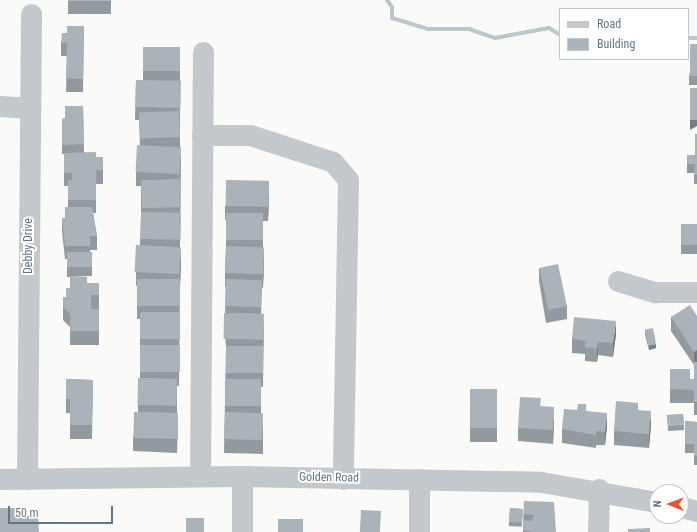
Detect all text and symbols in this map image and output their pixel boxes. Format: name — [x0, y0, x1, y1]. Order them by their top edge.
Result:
legend — [559, 8, 689, 60]
text: Road — [597, 17, 621, 31]
text: Building — [597, 37, 635, 51]
street label: Debby Drive — [22, 218, 36, 274]
street label: Golden Road — [299, 470, 359, 486]
north arrow — [649, 484, 689, 524]
scale bar — [10, 498, 115, 524]
text: N — [651, 500, 664, 507]
text: 50 m — [15, 506, 39, 520]

